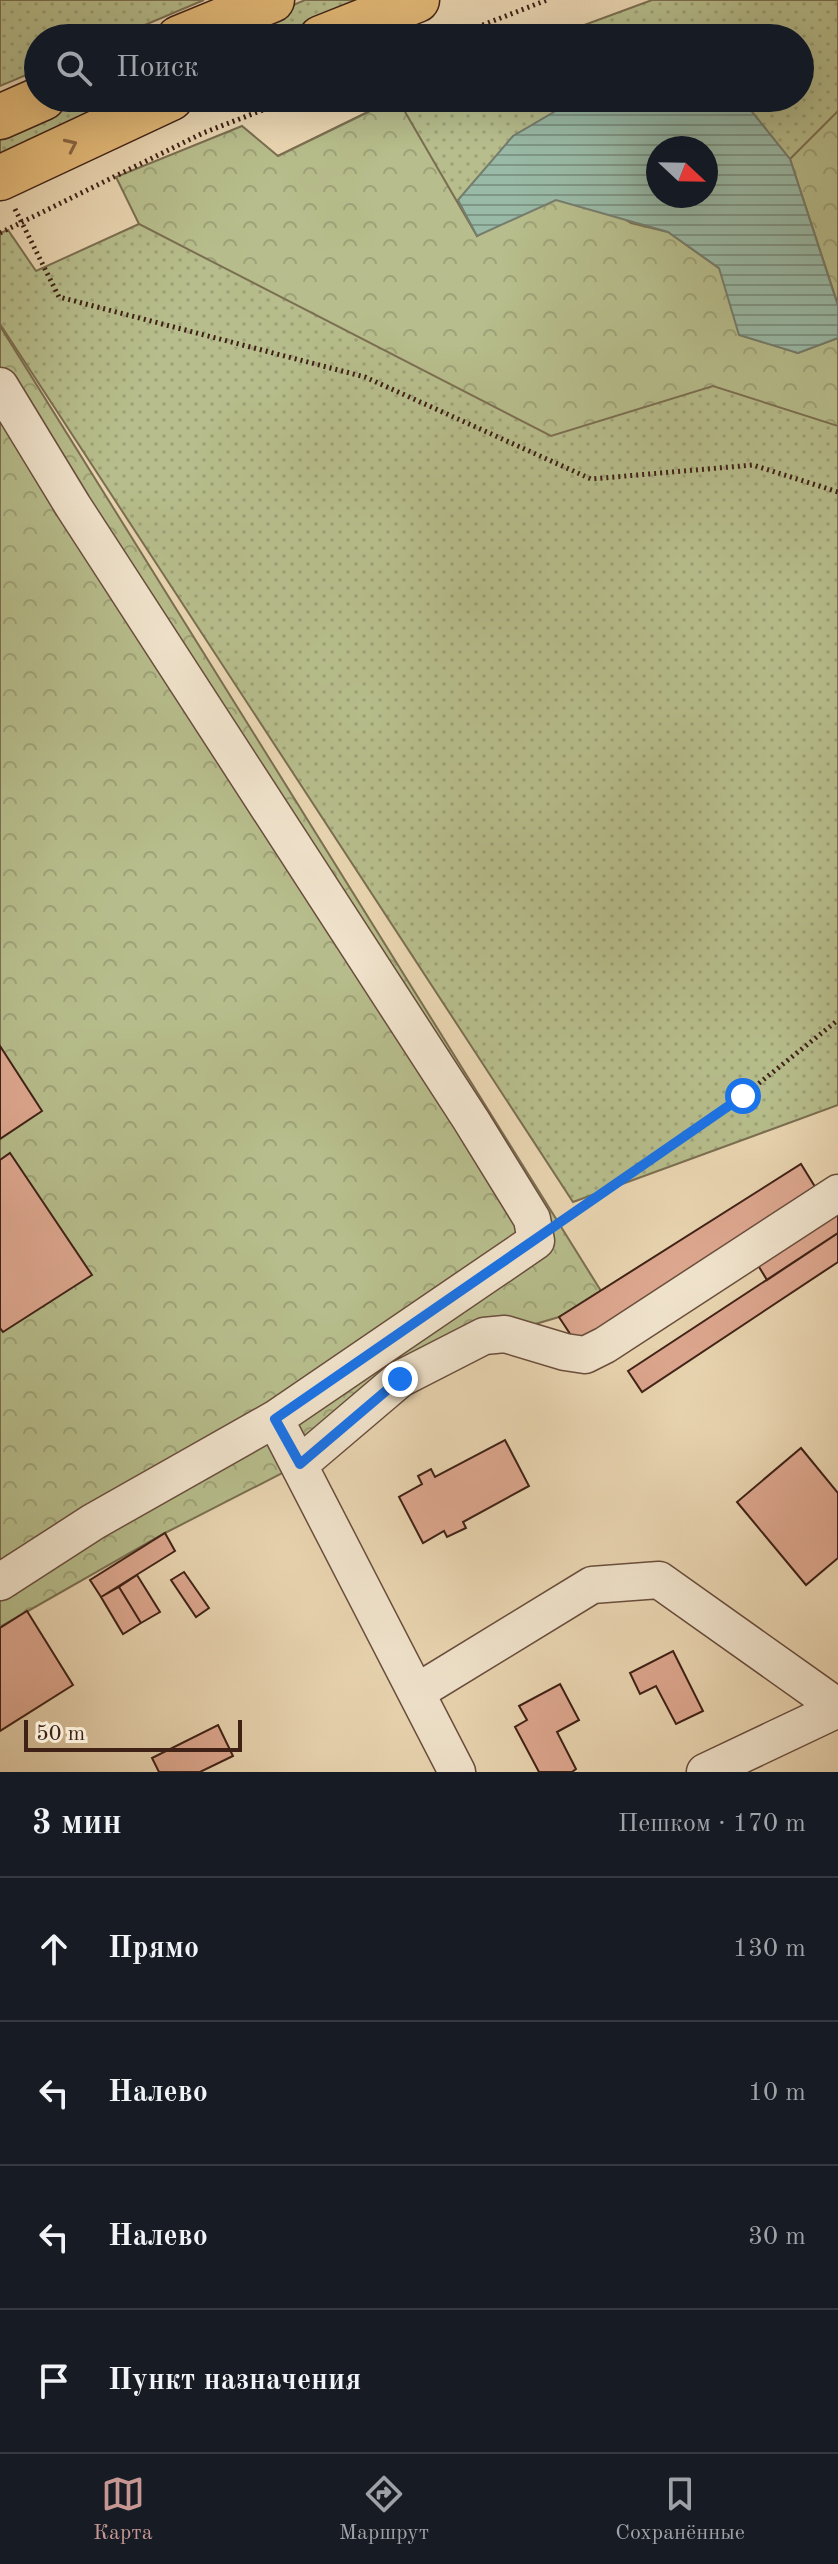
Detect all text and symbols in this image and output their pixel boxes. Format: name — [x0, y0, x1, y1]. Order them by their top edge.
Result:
search box — [24, 24, 814, 112]
icon: search — [52, 46, 96, 90]
text: Поиск — [116, 53, 199, 83]
north arrow — [646, 136, 718, 208]
one-way arrow — [62, 139, 77, 155]
route start — [725, 1078, 761, 1114]
route end — [382, 1361, 418, 1397]
scale bar — [24, 1716, 242, 1752]
text: 50 m — [36, 1723, 85, 1745]
text: 3 мин — [32, 1807, 122, 1841]
text: Пешком · 170 m — [618, 1811, 806, 1837]
icon: ahead — [32, 1927, 76, 1971]
text: Прямо — [108, 1934, 199, 1964]
text: 130 m — [733, 1936, 806, 1962]
icon: left — [32, 2071, 76, 2115]
text: Налево — [108, 2078, 208, 2108]
text: 10 m — [748, 2080, 806, 2106]
icon: left — [32, 2215, 76, 2259]
text: Налево — [108, 2222, 208, 2252]
text: 30 m — [748, 2224, 806, 2250]
icon: arrive — [32, 2359, 76, 2403]
text: Пункт назначения — [108, 2366, 361, 2396]
tab: Карта — [93, 2472, 153, 2547]
tab: Маршрут — [339, 2472, 429, 2547]
tab: Сохранённые — [615, 2472, 745, 2547]

